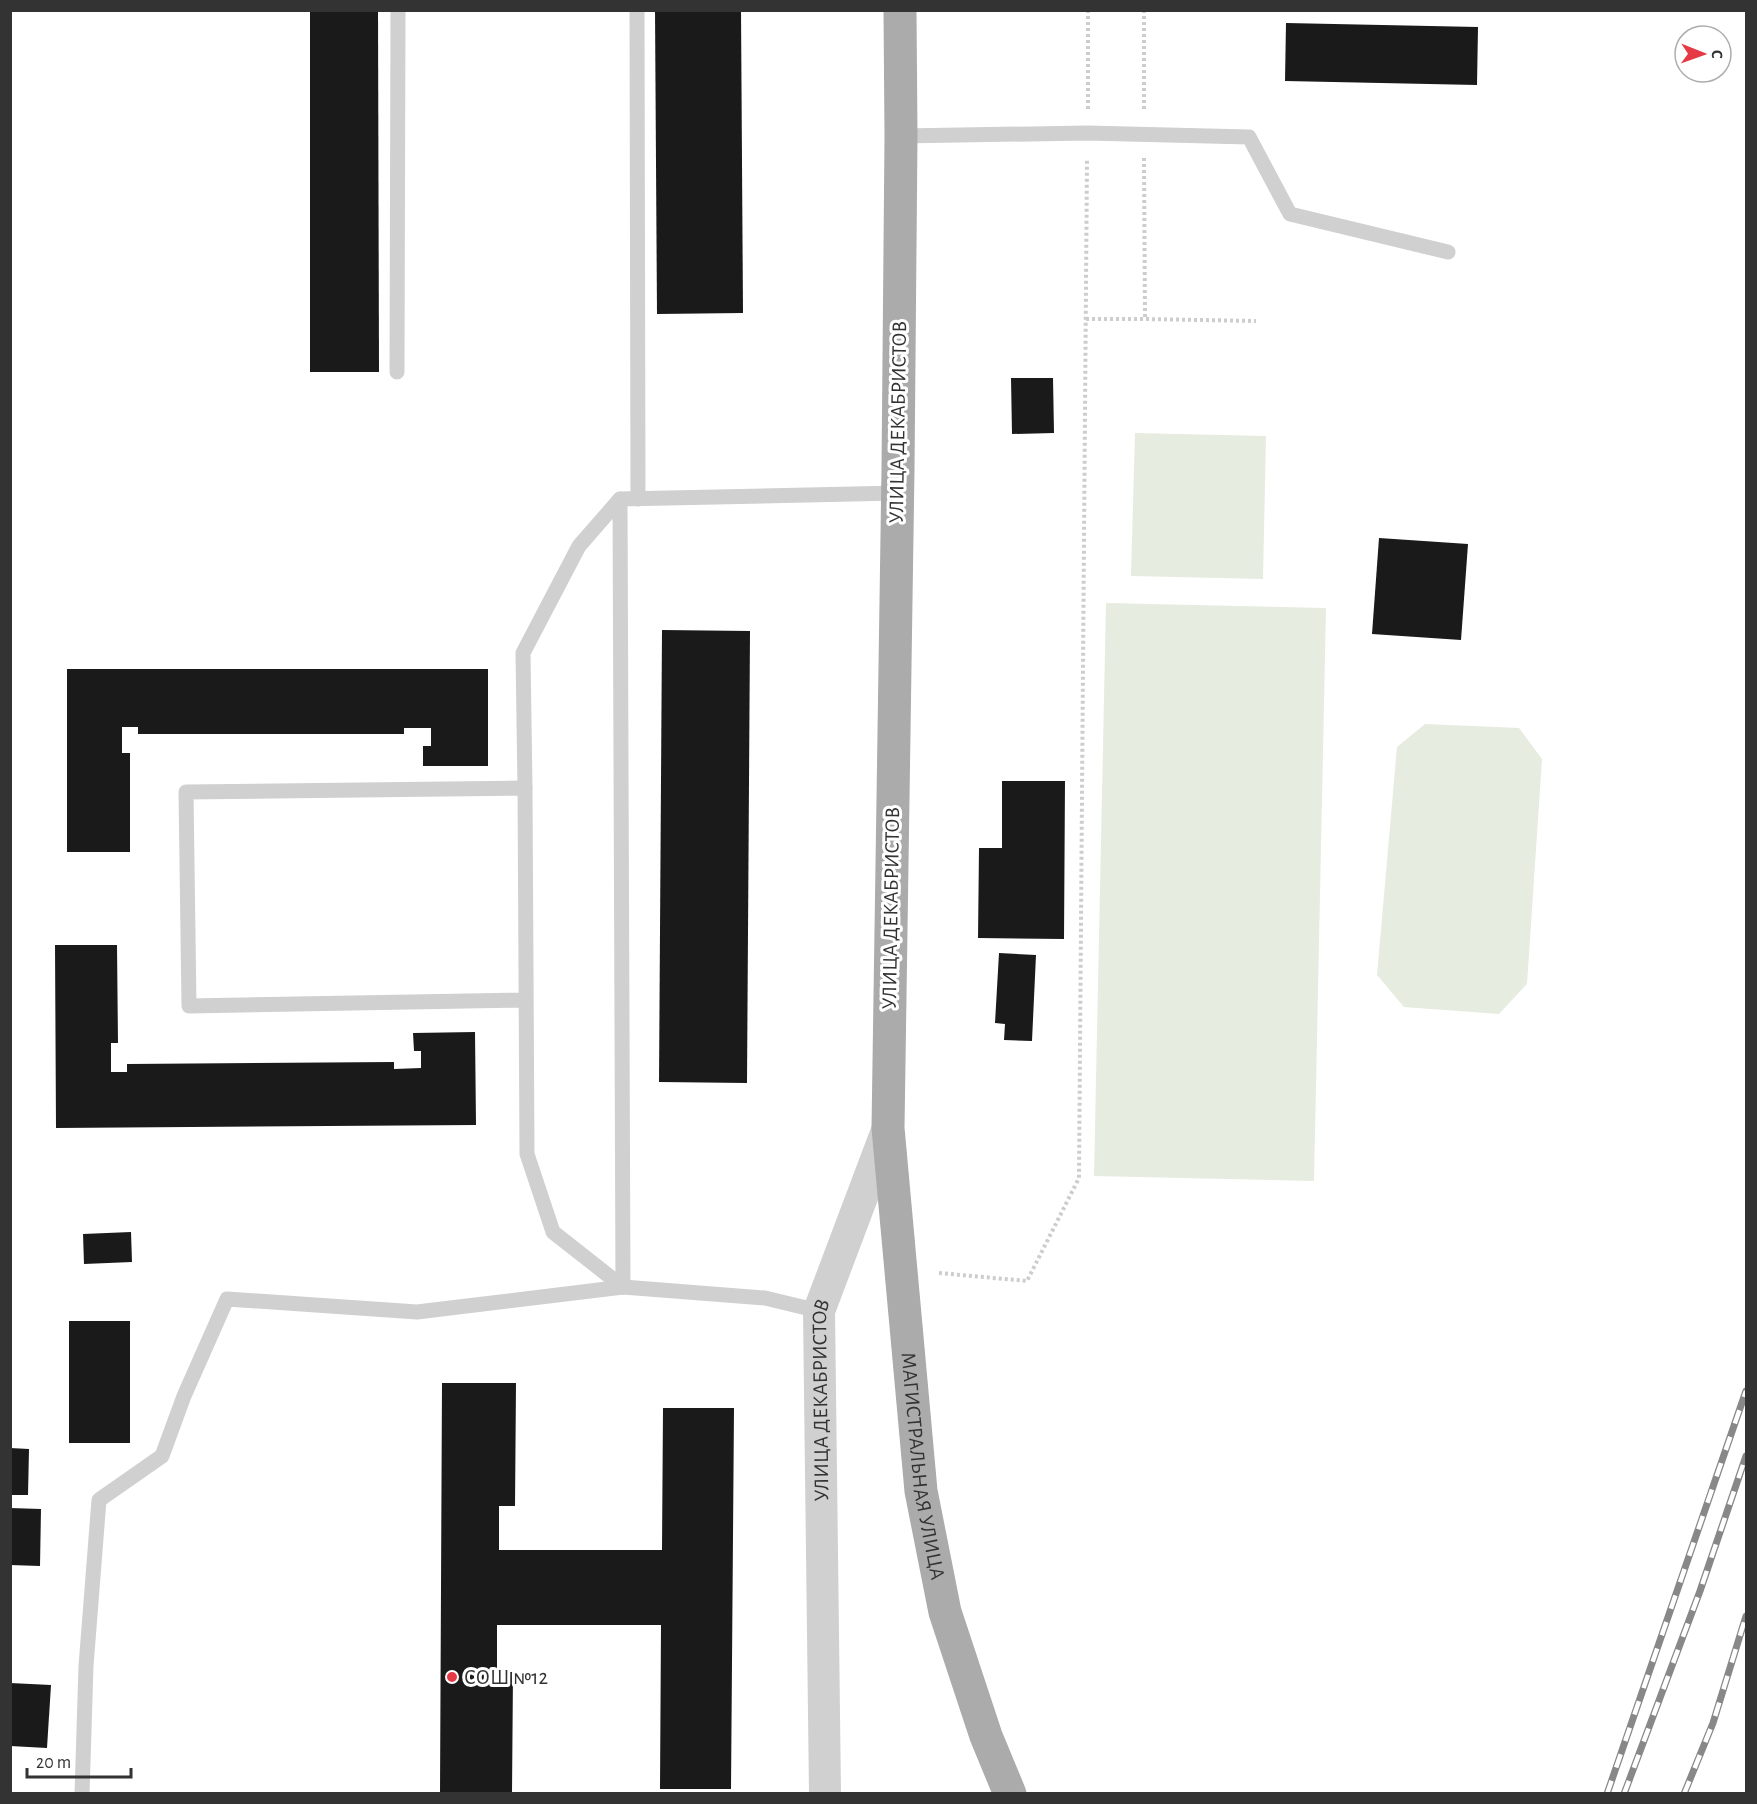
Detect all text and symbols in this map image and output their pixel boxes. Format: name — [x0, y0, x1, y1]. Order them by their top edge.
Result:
north arrow — [1673, 24, 1733, 84]
text: С — [1709, 50, 1725, 59]
street label: УЛИЦА ДЕКАБРИСТОВ — [886, 320, 910, 524]
street label: УЛИЦА ДЕКАБРИСТОВ — [879, 806, 903, 1010]
street label: УЛИЦА ДЕКАБРИСТОВ — [808, 1296, 833, 1502]
street label: МАГИСТРАЛЬНАЯ УЛИЦА — [898, 1351, 949, 1582]
place label: СОШ №12 — [464, 1667, 548, 1688]
marker: СОШ №12 — [445, 1670, 459, 1684]
scale bar — [27, 1741, 130, 1779]
text: 20 m — [36, 1754, 71, 1772]

